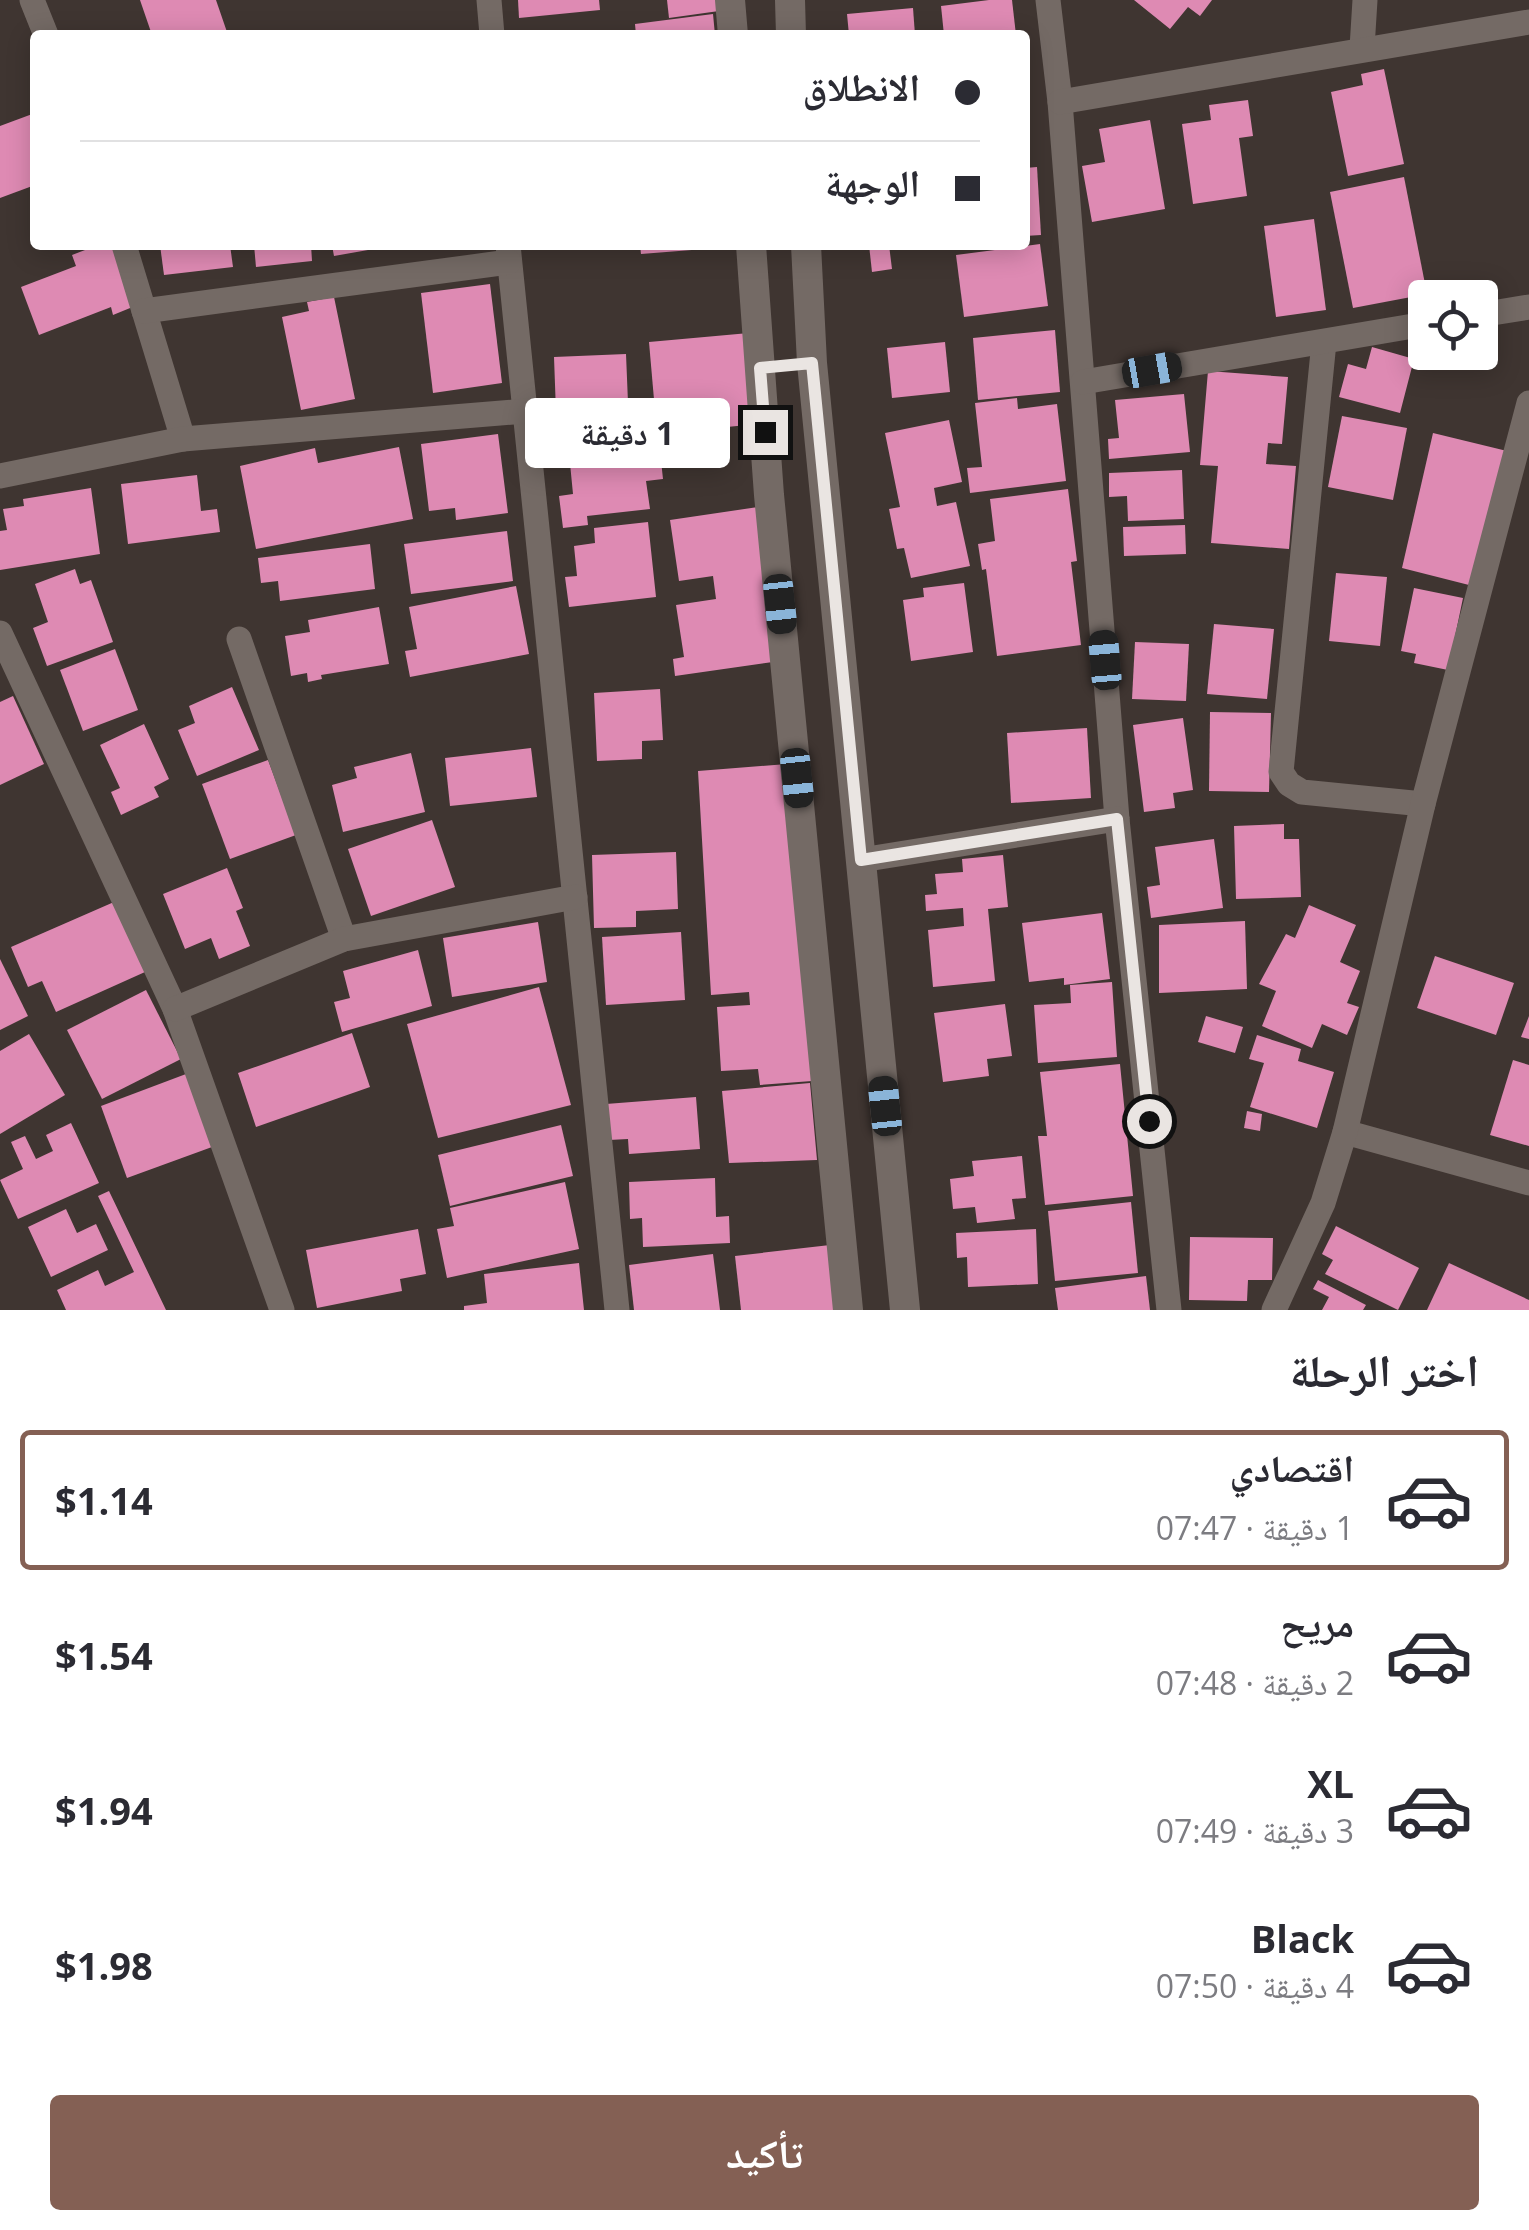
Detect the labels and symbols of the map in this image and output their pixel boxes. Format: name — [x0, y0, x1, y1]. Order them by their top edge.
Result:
car — [1120, 350, 1184, 390]
callout: 1 دقيقة — [525, 397, 730, 467]
route end — [743, 410, 788, 455]
car — [762, 573, 798, 635]
car — [1087, 629, 1123, 691]
car — [779, 747, 815, 809]
car — [867, 1075, 903, 1137]
route start — [1127, 1099, 1172, 1144]

